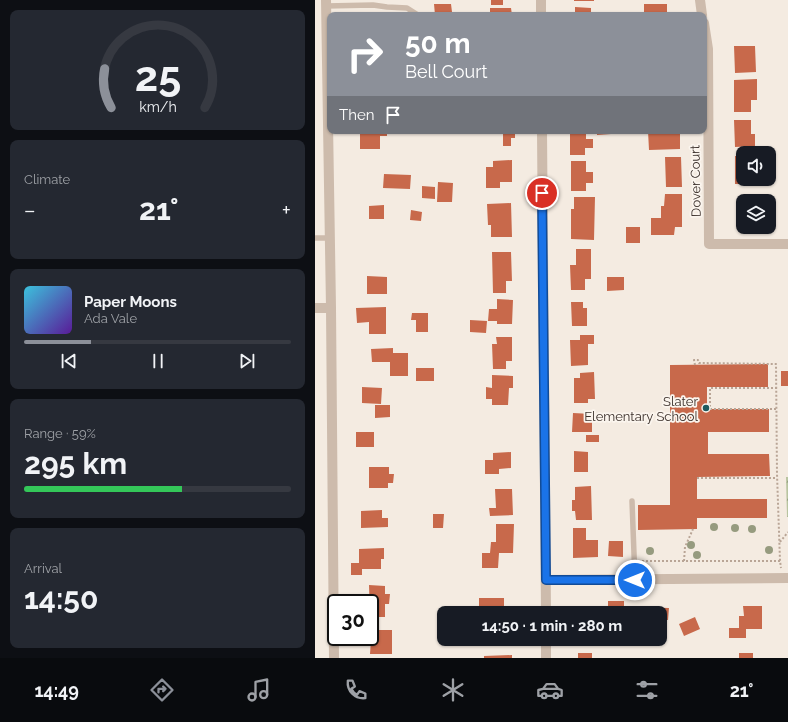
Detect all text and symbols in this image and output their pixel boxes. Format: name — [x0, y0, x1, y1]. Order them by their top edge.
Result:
text: 50 m — [405, 27, 471, 60]
icon: right — [339, 28, 391, 80]
text: 25 — [134, 52, 181, 101]
text: Bell Court — [405, 61, 488, 82]
text: km/h — [139, 98, 176, 114]
icon: arrive — [382, 104, 404, 126]
text: Then — [339, 106, 374, 124]
street label: Dover Court — [687, 144, 704, 217]
map controls — [736, 146, 776, 234]
button: sound — [736, 146, 776, 186]
text: Climate — [24, 172, 70, 187]
pin — [525, 176, 559, 210]
icon: arrive — [531, 182, 553, 204]
text: 21° — [139, 192, 179, 227]
button: layers — [736, 194, 776, 234]
text: − — [24, 197, 36, 223]
text: + — [282, 197, 291, 223]
text: Paper Moons — [84, 293, 177, 311]
text: Ada Vale — [84, 311, 137, 326]
icon: previous — [58, 350, 80, 372]
icon: pause — [147, 350, 169, 372]
icon: next — [236, 350, 258, 372]
place label: Slater Elementary School — [584, 394, 698, 424]
marker: Slater Elementary School — [701, 403, 711, 413]
text: Range · 59% — [24, 426, 96, 441]
text: 295 km — [24, 446, 127, 481]
position arrow — [614, 559, 656, 601]
text: Arrival — [24, 561, 62, 576]
text: 14:50 — [24, 581, 98, 616]
speed limit sign: 30 — [327, 594, 379, 646]
text: 14:50 · 1 min · 280 m — [482, 617, 622, 635]
icon: directions — [148, 676, 176, 704]
icon: music — [245, 676, 273, 704]
icon: phone — [342, 676, 370, 704]
icon: climate — [439, 676, 467, 704]
icon: car — [536, 676, 564, 704]
icon: filters — [633, 676, 661, 704]
text: 14:49 — [34, 680, 79, 701]
text: 21° — [730, 680, 753, 701]

